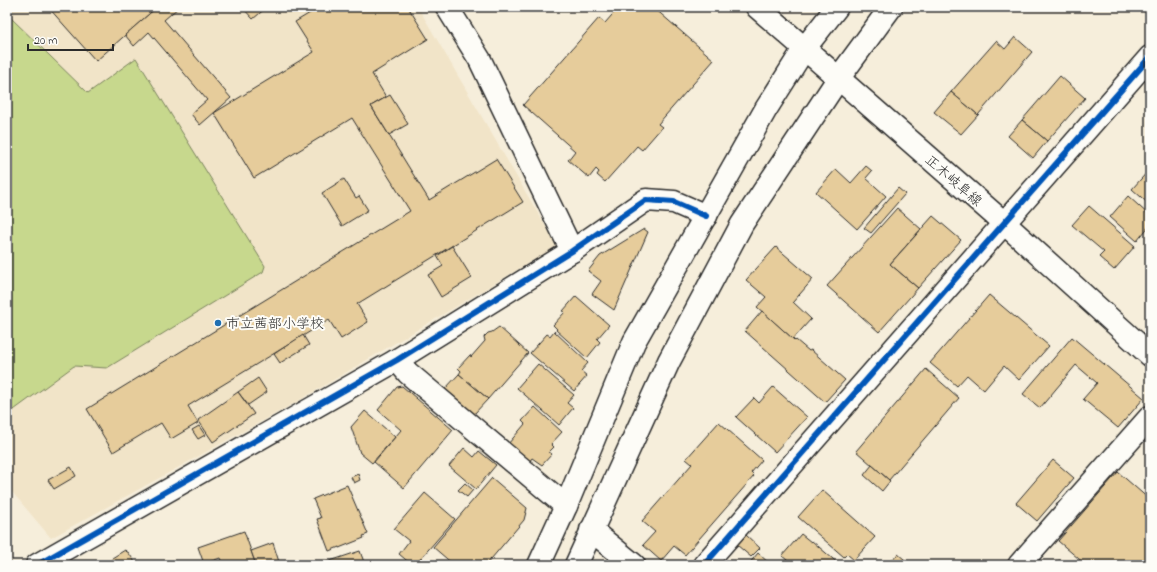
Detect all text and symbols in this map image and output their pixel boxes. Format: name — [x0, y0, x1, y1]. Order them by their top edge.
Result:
scale bar — [28, 26, 113, 52]
text: 20 m — [34, 32, 57, 50]
street label: 正木岐阜線 — [920, 150, 986, 212]
place label: 市立茜部小学校 — [226, 314, 324, 335]
marker: 市立茜部小学校 — [213, 318, 223, 328]

